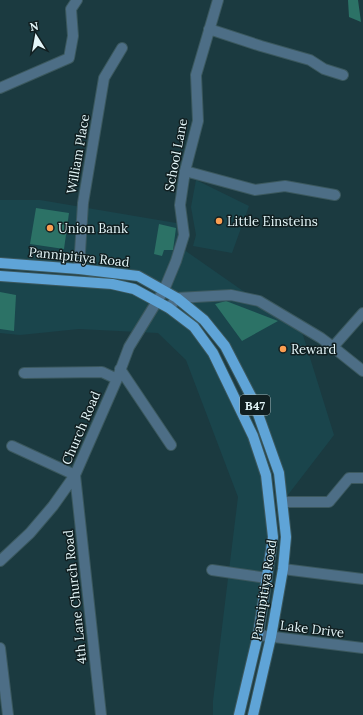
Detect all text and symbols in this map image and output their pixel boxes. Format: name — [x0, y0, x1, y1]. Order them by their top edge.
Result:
north arrow — [16, 16, 56, 56]
text: N — [29, 18, 40, 34]
street label: William Place — [63, 113, 93, 195]
street label: School Lane — [161, 117, 191, 193]
place label: Little Einsteins — [227, 213, 318, 230]
marker: Little Einsteins — [214, 216, 224, 226]
place label: Union Bank — [58, 220, 128, 237]
marker: Union Bank — [45, 223, 55, 233]
street label: Pannipitiya Road — [28, 243, 130, 271]
place label: Reward — [291, 341, 337, 358]
marker: Reward — [278, 344, 288, 354]
street label: Church Road — [58, 388, 104, 467]
road number: B47 — [240, 395, 270, 415]
street label: 4th Lane Church Road — [59, 529, 90, 665]
street label: Pannipitiya Road — [248, 538, 280, 641]
street label: Lake Drive — [279, 617, 345, 641]

